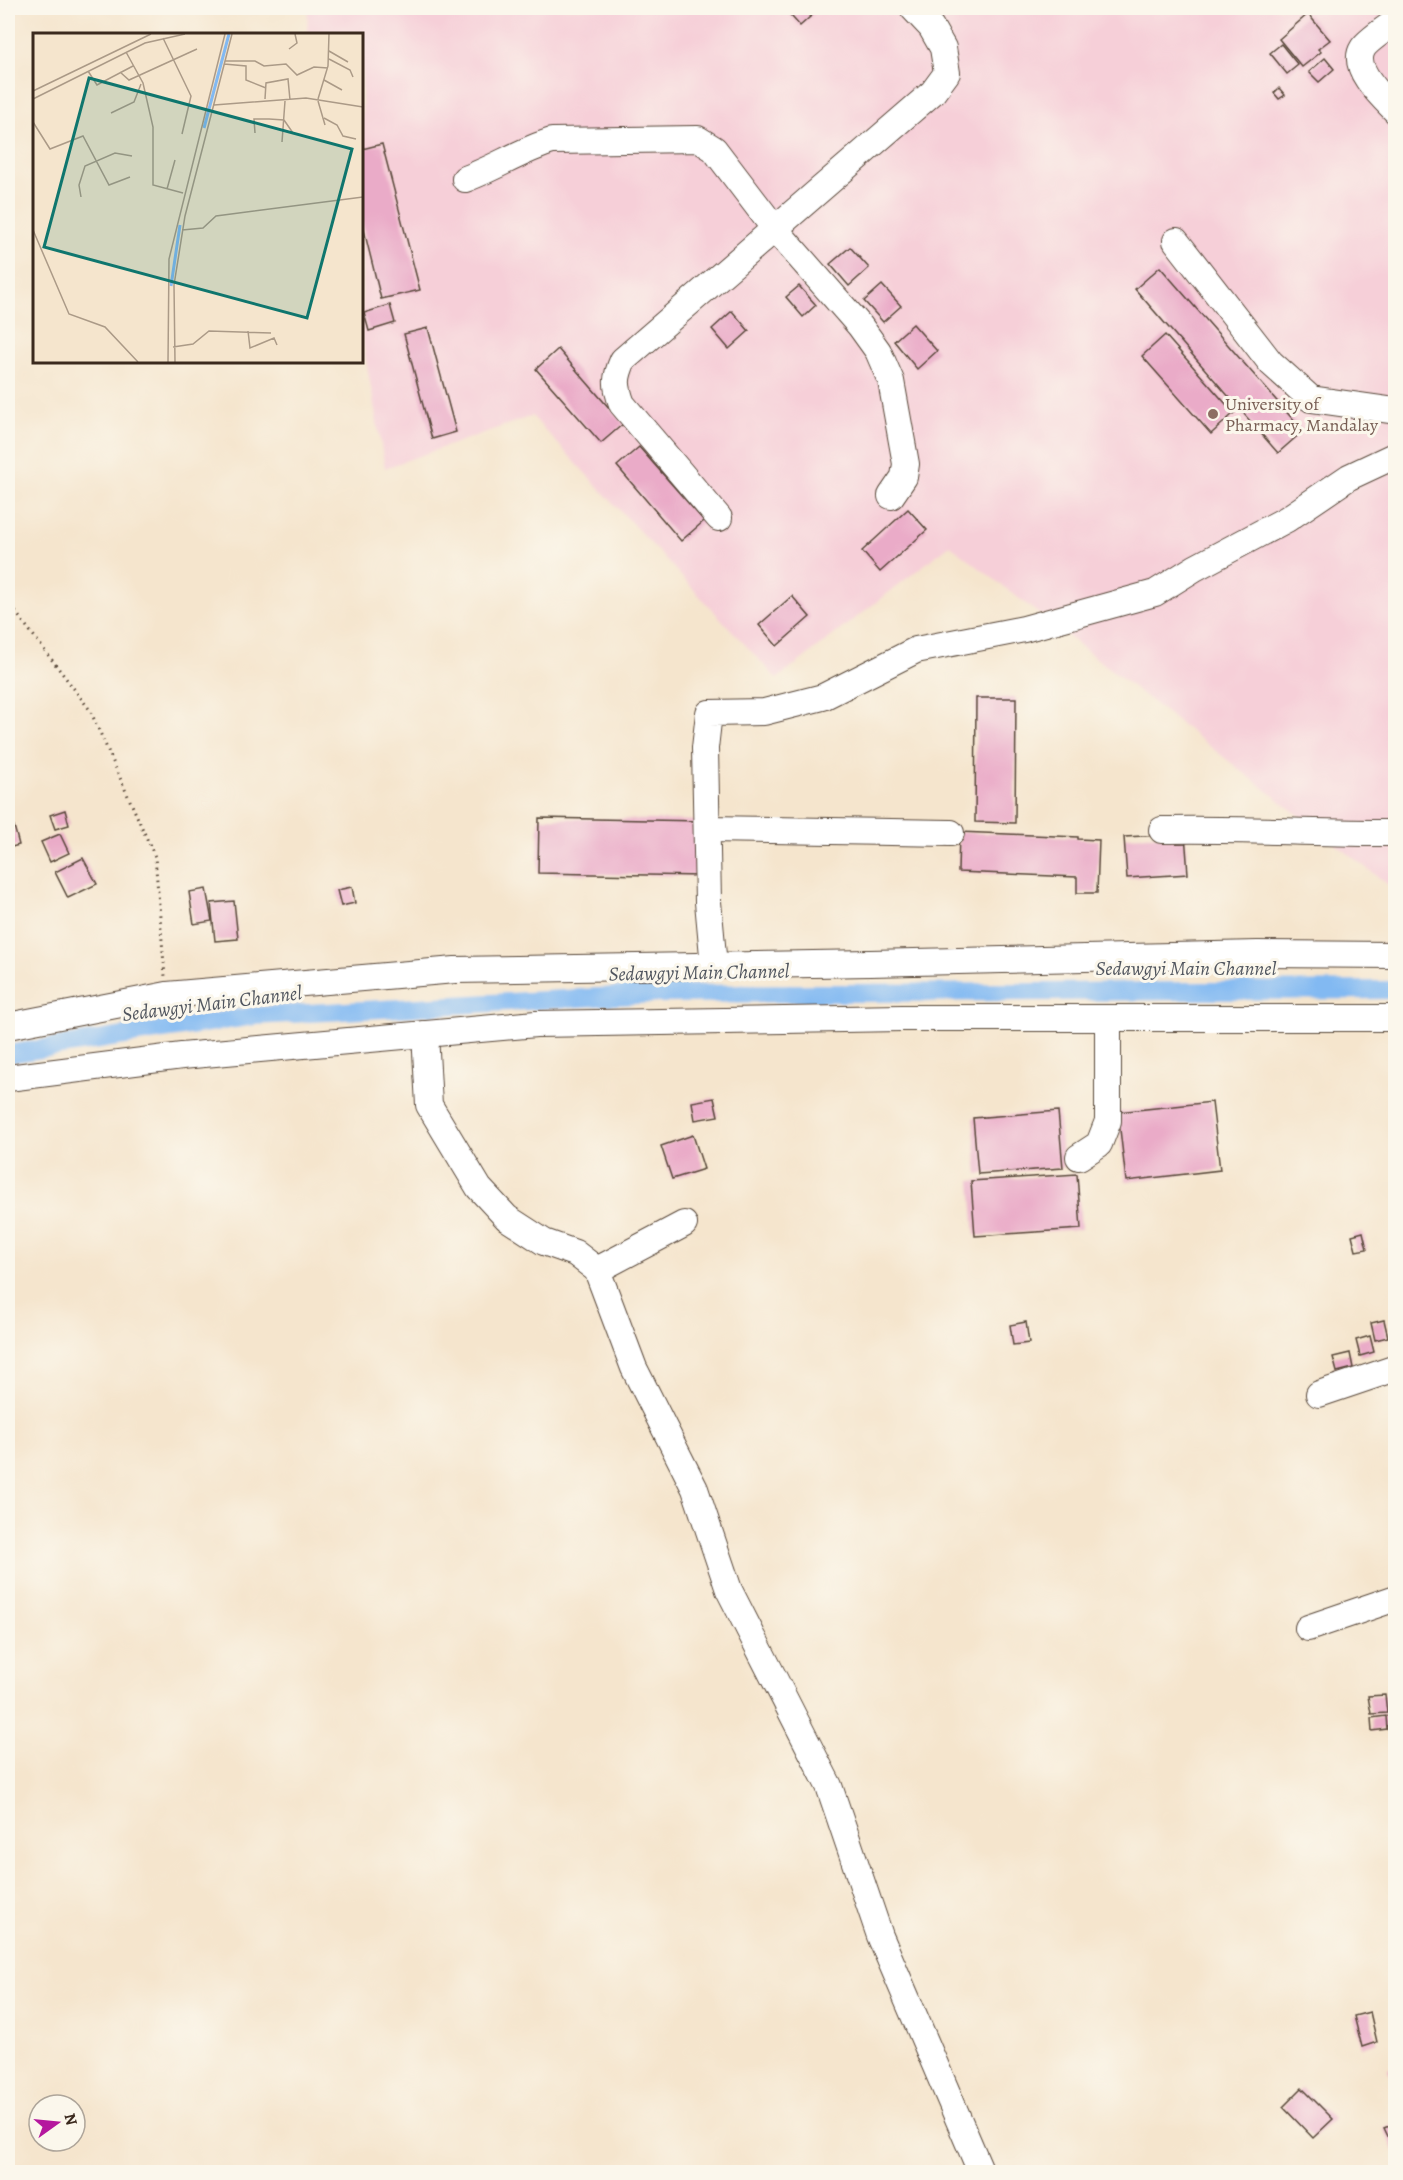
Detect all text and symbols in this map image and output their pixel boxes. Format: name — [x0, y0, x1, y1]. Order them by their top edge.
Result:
inset map — [33, 33, 363, 363]
place label: University of Pharmacy, Mandalay — [1225, 392, 1379, 437]
marker: University of Pharmacy, Mandalay — [1206, 407, 1220, 421]
water label: Sedawgyi Main Channel — [1096, 955, 1276, 982]
water label: Sedawgyi Main Channel — [608, 957, 790, 988]
water label: Sedawgyi Main Channel — [121, 979, 303, 1028]
north arrow — [27, 2093, 87, 2153]
text: N — [58, 2111, 83, 2128]

